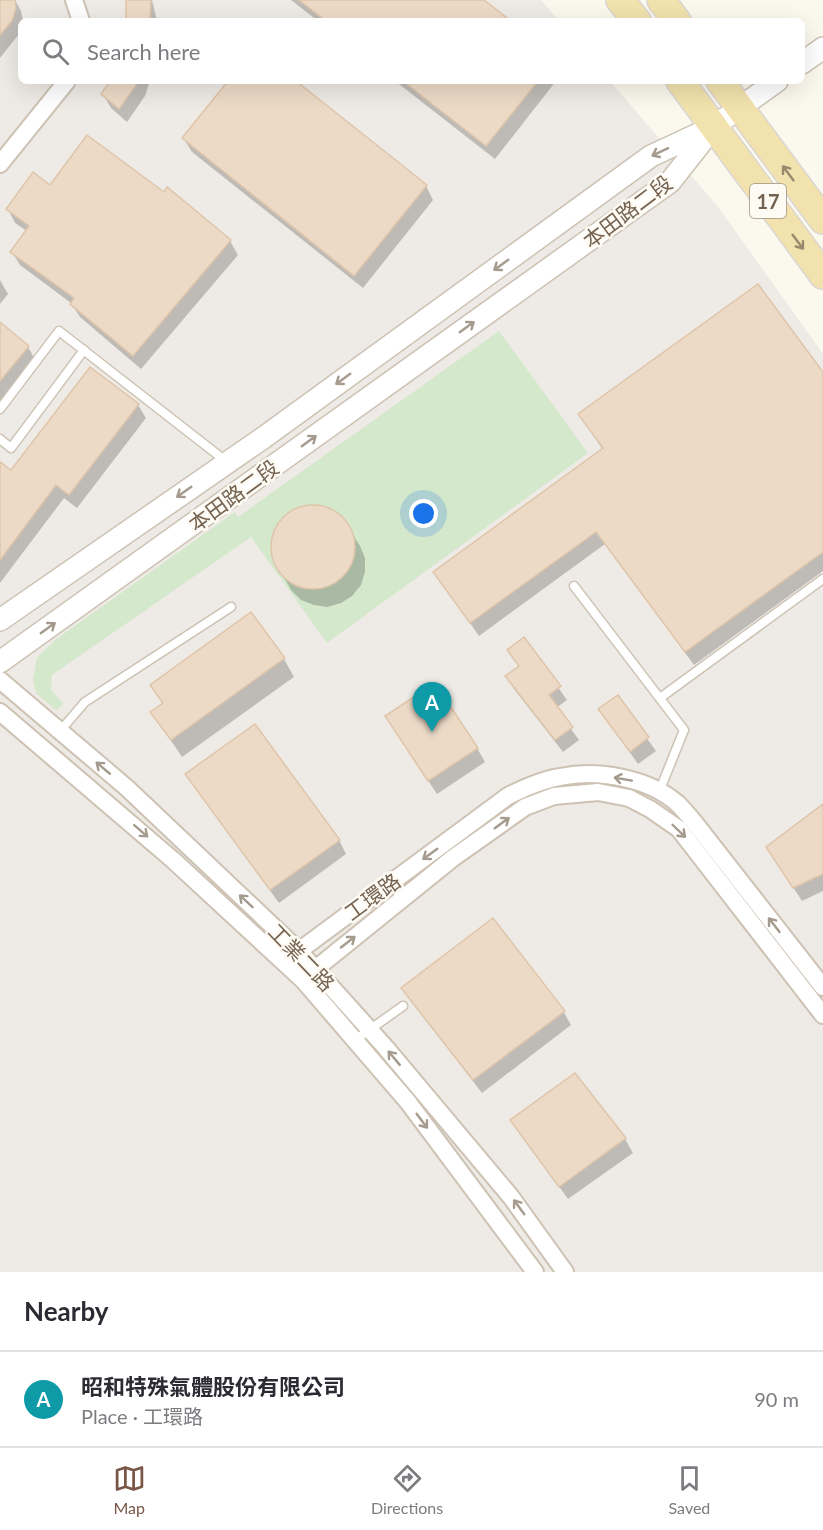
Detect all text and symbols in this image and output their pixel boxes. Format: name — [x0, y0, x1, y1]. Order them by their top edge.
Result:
search box — [18, 18, 805, 84]
icon: search — [39, 35, 72, 68]
text: Search here — [87, 38, 200, 65]
one-way arrow — [651, 146, 669, 158]
one-way arrow — [782, 166, 794, 182]
street label: 本田路二段 — [578, 169, 676, 253]
road number: 17 — [750, 184, 786, 218]
one-way arrow — [792, 233, 804, 249]
one-way arrow — [493, 258, 509, 271]
one-way arrow — [459, 321, 475, 334]
one-way arrow — [336, 373, 352, 385]
one-way arrow — [300, 435, 316, 447]
street label: 本田路二段 — [183, 454, 283, 536]
one-way arrow — [176, 486, 193, 498]
your location — [409, 499, 438, 528]
one-way arrow — [39, 621, 55, 634]
pin: A — [412, 682, 452, 732]
one-way arrow — [96, 761, 111, 775]
one-way arrow — [613, 773, 633, 784]
one-way arrow — [494, 817, 510, 829]
one-way arrow — [133, 824, 148, 838]
one-way arrow — [671, 824, 686, 838]
one-way arrow — [422, 847, 438, 860]
street label: 工環路 — [339, 867, 405, 925]
one-way arrow — [239, 894, 254, 908]
one-way arrow — [768, 917, 781, 933]
street label: 工業二路 — [264, 918, 340, 996]
one-way arrow — [339, 935, 355, 948]
one-way arrow — [387, 1050, 400, 1066]
one-way arrow — [416, 1113, 429, 1129]
one-way arrow — [513, 1200, 525, 1216]
text: Nearby — [24, 1295, 109, 1327]
text: 昭和特殊氣體股份有限公司 — [81, 1373, 345, 1400]
text: A — [37, 1387, 50, 1411]
text: 90 m — [754, 1387, 799, 1411]
text: Place · 工環路 — [81, 1404, 203, 1428]
tab: Map — [113, 1462, 146, 1517]
tab: Directions — [371, 1462, 443, 1517]
tab: Saved — [669, 1462, 710, 1517]

